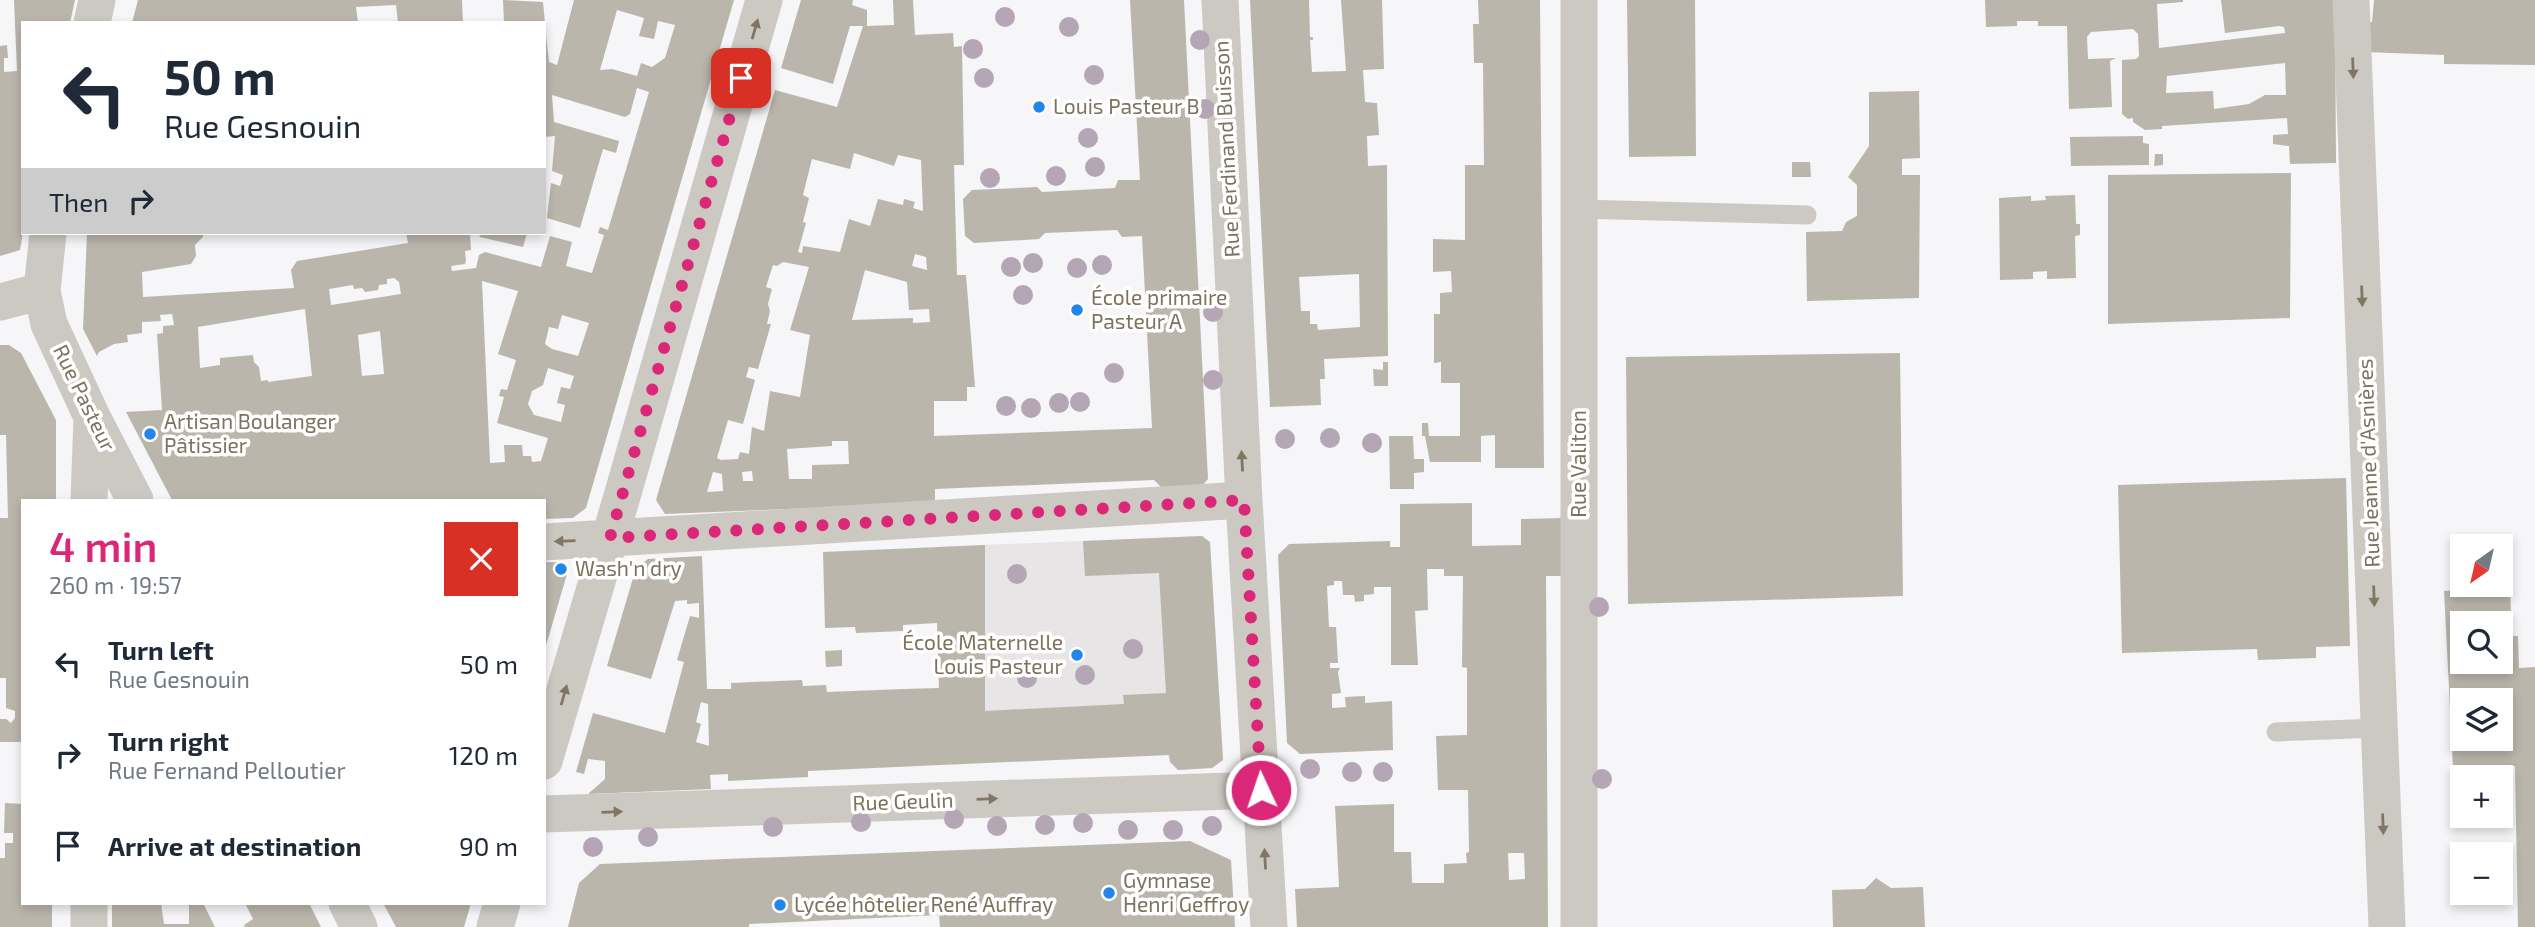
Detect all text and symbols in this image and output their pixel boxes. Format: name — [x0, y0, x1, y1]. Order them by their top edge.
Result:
one-way arrow — [751, 19, 761, 40]
street label: Rue Ferdinand Buisson — [1207, 40, 1244, 258]
text: 50 m — [164, 46, 276, 105]
pin — [711, 48, 771, 108]
icon: left — [49, 49, 140, 140]
one-way arrow — [2348, 57, 2359, 79]
icon: arrive — [722, 59, 760, 97]
place label: Louis Pasteur B — [1053, 93, 1200, 118]
marker: Louis Pasteur B — [1031, 99, 1047, 115]
text: Rue Gesnouin — [164, 106, 361, 144]
icon: right — [122, 182, 160, 220]
text: Then — [49, 186, 108, 217]
place label: École primaire Pasteur A — [1091, 284, 1227, 333]
one-way arrow — [2357, 285, 2368, 307]
marker: École primaire Pasteur A — [1069, 302, 1085, 318]
street label: Rue Pasteur — [49, 340, 122, 455]
street label: Rue Jeanne d'Asnières — [2351, 358, 2384, 568]
place label: Artisan Boulanger Pâtissier — [164, 408, 337, 457]
street label: Rue Valiton — [1565, 410, 1590, 518]
marker: Artisan Boulanger Pâtissier — [142, 426, 158, 442]
one-way arrow — [1237, 449, 1248, 471]
text: 4 min — [49, 520, 158, 570]
button: close — [444, 522, 518, 596]
north arrow — [2450, 534, 2513, 597]
map controls — [2450, 534, 2513, 905]
one-way arrow — [553, 535, 575, 546]
place label: Wash'n dry — [575, 555, 682, 580]
marker: Wash'n dry — [553, 561, 569, 577]
text: 260 m · 19:57 — [49, 571, 182, 599]
one-way arrow — [2369, 586, 2380, 608]
button: search — [2450, 611, 2513, 674]
place label: École Maternelle Louis Pasteur — [902, 629, 1064, 678]
text: Turn left — [108, 634, 214, 665]
icon: left — [49, 645, 87, 683]
marker: École Maternelle Louis Pasteur — [1069, 647, 1085, 663]
text: 50 m — [460, 648, 518, 679]
text: Rue Gesnouin — [108, 665, 250, 693]
one-way arrow — [559, 685, 569, 706]
button: layers — [2450, 688, 2513, 751]
text: Turn right — [108, 725, 229, 756]
icon: right — [49, 736, 87, 774]
text: 120 m — [449, 739, 518, 770]
position arrow — [1224, 753, 1298, 827]
text: Rue Fernand Pelloutier — [108, 756, 346, 784]
button: + — [2450, 765, 2513, 828]
street label: Rue Geulin — [852, 786, 954, 815]
one-way arrow — [976, 794, 998, 805]
one-way arrow — [602, 806, 624, 818]
one-way arrow — [2377, 813, 2388, 835]
icon: arrive — [49, 827, 87, 865]
text: Arrive at destination — [108, 830, 361, 861]
text: 90 m — [459, 830, 518, 861]
button: − — [2450, 842, 2513, 905]
one-way arrow — [1260, 848, 1271, 870]
place label: Gymnase Henri Geffroy — [1123, 867, 1249, 916]
marker: Gymnase Henri Geffroy — [1101, 885, 1117, 901]
place label: Lycée hôtelier René Auffray — [794, 891, 1053, 916]
marker: Lycée hôtelier René Auffray — [772, 897, 788, 913]

